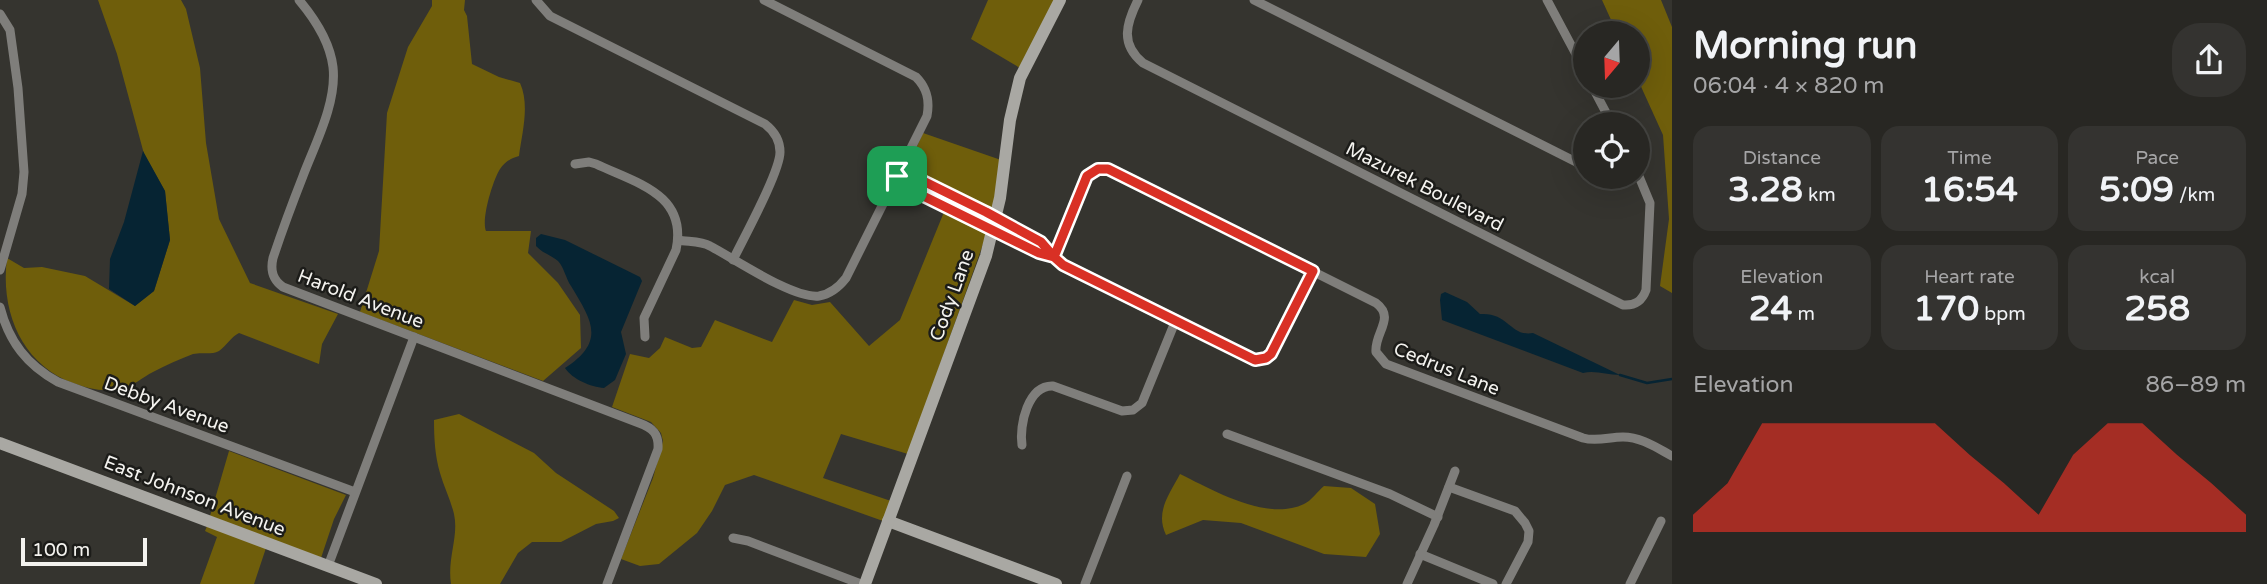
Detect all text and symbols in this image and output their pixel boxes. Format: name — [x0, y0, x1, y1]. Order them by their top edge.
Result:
north arrow — [1573, 21, 1650, 98]
map controls — [1573, 21, 1650, 189]
text: Morning run — [1693, 23, 1917, 69]
button: share — [2172, 23, 2246, 97]
text: 06:04 · 4 × 820 m — [1693, 72, 1884, 100]
button: locate — [1573, 112, 1650, 189]
street label: Mazurek Boulevard — [1342, 138, 1507, 236]
pin — [867, 146, 927, 206]
text: Distance — [1743, 147, 1821, 169]
text: Time — [1947, 147, 1992, 169]
text: Pace — [2135, 147, 2179, 169]
icon: arrive — [878, 157, 916, 195]
text: 3.28 — [1728, 169, 1803, 211]
text: 16:54 — [1921, 169, 2018, 211]
text: 5:09 — [2099, 169, 2174, 211]
text: km — [1803, 184, 1836, 206]
text: /km — [2174, 184, 2215, 206]
street label: Cody Lane — [925, 247, 979, 344]
street label: Harold Avenue — [295, 265, 427, 333]
text: Elevation — [1740, 266, 1823, 288]
text: Heart rate — [1924, 266, 2015, 288]
text: kcal — [2139, 266, 2175, 288]
text: 24 — [1749, 288, 1793, 330]
text: 170 — [1913, 288, 1979, 330]
text: 258 — [2124, 288, 2190, 330]
text: m — [1793, 303, 1815, 325]
text: bpm — [1979, 303, 2026, 325]
street label: Cedrus Lane — [1390, 338, 1503, 400]
text: Elevation — [1693, 371, 1794, 399]
text: 86–89 m — [2145, 371, 2246, 399]
street label: Debby Avenue — [101, 372, 232, 438]
street label: East Johnson Avenue — [101, 451, 289, 541]
scale bar — [21, 535, 147, 567]
text: 100 m — [32, 539, 90, 561]

